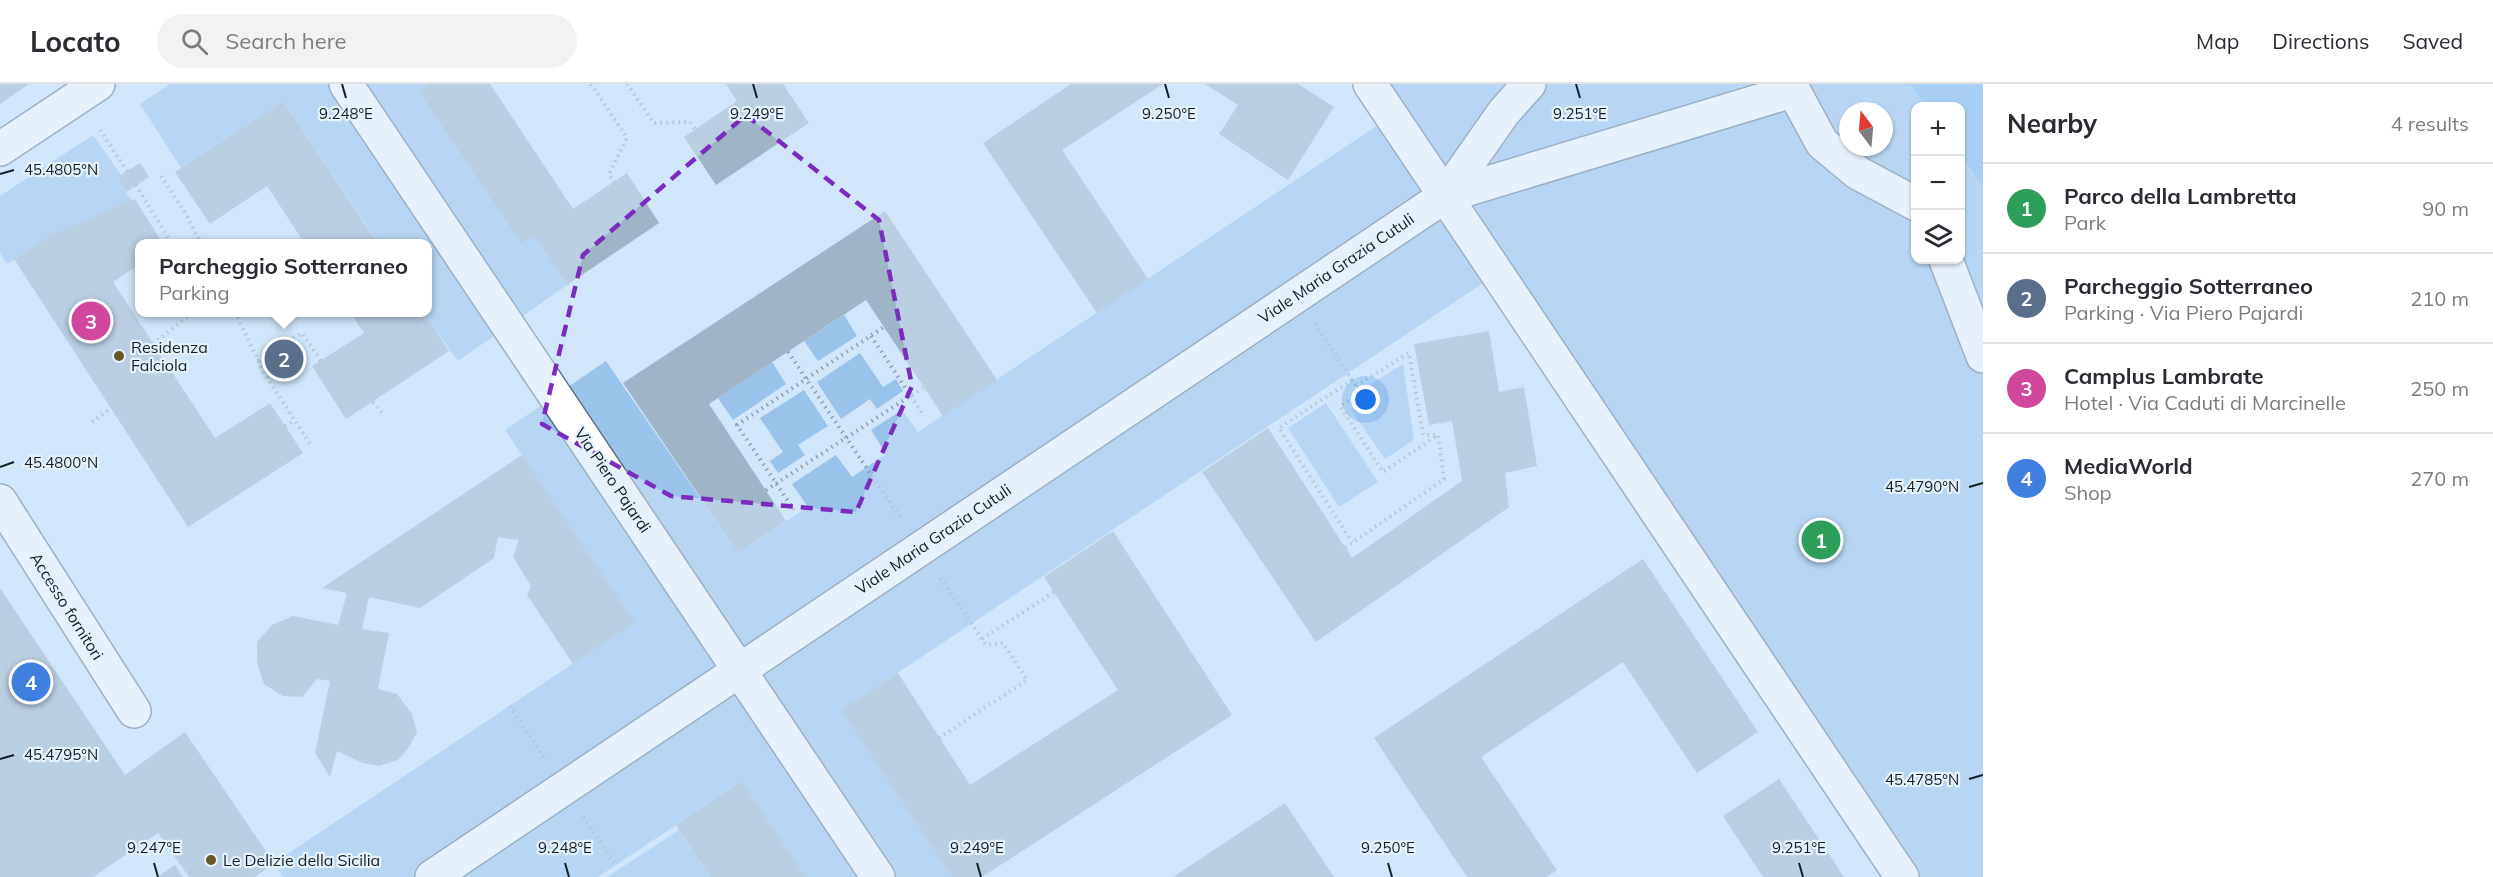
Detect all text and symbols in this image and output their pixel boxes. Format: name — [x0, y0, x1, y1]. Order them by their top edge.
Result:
search box — [157, 14, 577, 68]
text: Locato — [30, 24, 121, 59]
icon: search — [178, 25, 211, 58]
text: Search here — [226, 27, 346, 55]
text: Map — [2196, 28, 2239, 54]
text: Directions — [2272, 28, 2369, 54]
text: Saved — [2402, 28, 2463, 54]
north arrow — [1839, 102, 1893, 156]
map controls — [1911, 102, 1965, 264]
button: + — [1911, 102, 1965, 156]
text: 9.248°E — [319, 104, 373, 123]
text: 9.249°E — [730, 104, 784, 123]
text: 9.250°E — [1142, 104, 1196, 123]
text: 9.251°E — [1553, 104, 1607, 123]
text: Nearby — [2007, 107, 2097, 140]
text: 4 results — [2391, 111, 2469, 136]
button: − — [1911, 156, 1965, 210]
text: 45.4805°N — [24, 160, 98, 179]
text: Parco della Lambretta — [2064, 182, 2297, 210]
text: 1 — [2021, 196, 2033, 221]
text: 90 m — [2422, 196, 2469, 221]
street label: Viale Maria Grazia Cutuli — [1254, 208, 1418, 328]
button: layers — [1911, 210, 1965, 264]
text: Park — [2064, 210, 2106, 235]
popup — [135, 239, 432, 317]
text: Parcheggio Sotterraneo — [159, 252, 408, 280]
text: Parcheggio Sotterraneo — [2064, 272, 2313, 300]
text: Parking — [159, 280, 230, 305]
text: 2 — [2021, 286, 2033, 311]
text: 210 m — [2410, 286, 2469, 311]
pin: 3 — [72, 298, 110, 344]
text: Parking · Via Piero Pajardi — [2064, 300, 2303, 325]
pin: 2 — [264, 336, 304, 382]
place label: Residenza Falciola — [131, 337, 208, 375]
marker: Residenza Falciola — [112, 349, 126, 363]
text: Camplus Lambrate — [2064, 362, 2263, 390]
text: 3 — [2021, 376, 2033, 401]
text: 250 m — [2410, 376, 2469, 401]
your location — [1351, 385, 1380, 414]
text: Hotel · Via Caduti di Marcinelle — [2064, 390, 2346, 415]
street label: Via Piero Pajardi — [570, 423, 656, 537]
text: MediaWorld — [2064, 452, 2193, 480]
text: 45.4800°N — [24, 453, 98, 472]
text: 4 — [2021, 466, 2033, 491]
text: 270 m — [2410, 466, 2469, 491]
text: 45.4790°N — [1885, 477, 1959, 496]
street label: Viale Maria Grazia Cutuli — [851, 479, 1015, 599]
text: Shop — [2064, 480, 2112, 505]
pin: 1 — [1802, 518, 1840, 562]
street label: Accesso fornitori — [26, 549, 108, 663]
pin: 4 — [12, 660, 51, 704]
text: 45.4795°N — [24, 745, 98, 764]
text: 45.4785°N — [1885, 770, 1959, 789]
text: 9.247°E — [127, 838, 181, 857]
text: 9.248°E — [538, 838, 592, 857]
text: 9.249°E — [950, 838, 1004, 857]
text: 9.250°E — [1361, 838, 1415, 857]
text: 9.251°E — [1772, 838, 1826, 857]
place label: Le Delizie della Sicilia — [223, 850, 380, 870]
marker: Le Delizie della Sicilia — [204, 853, 218, 867]

